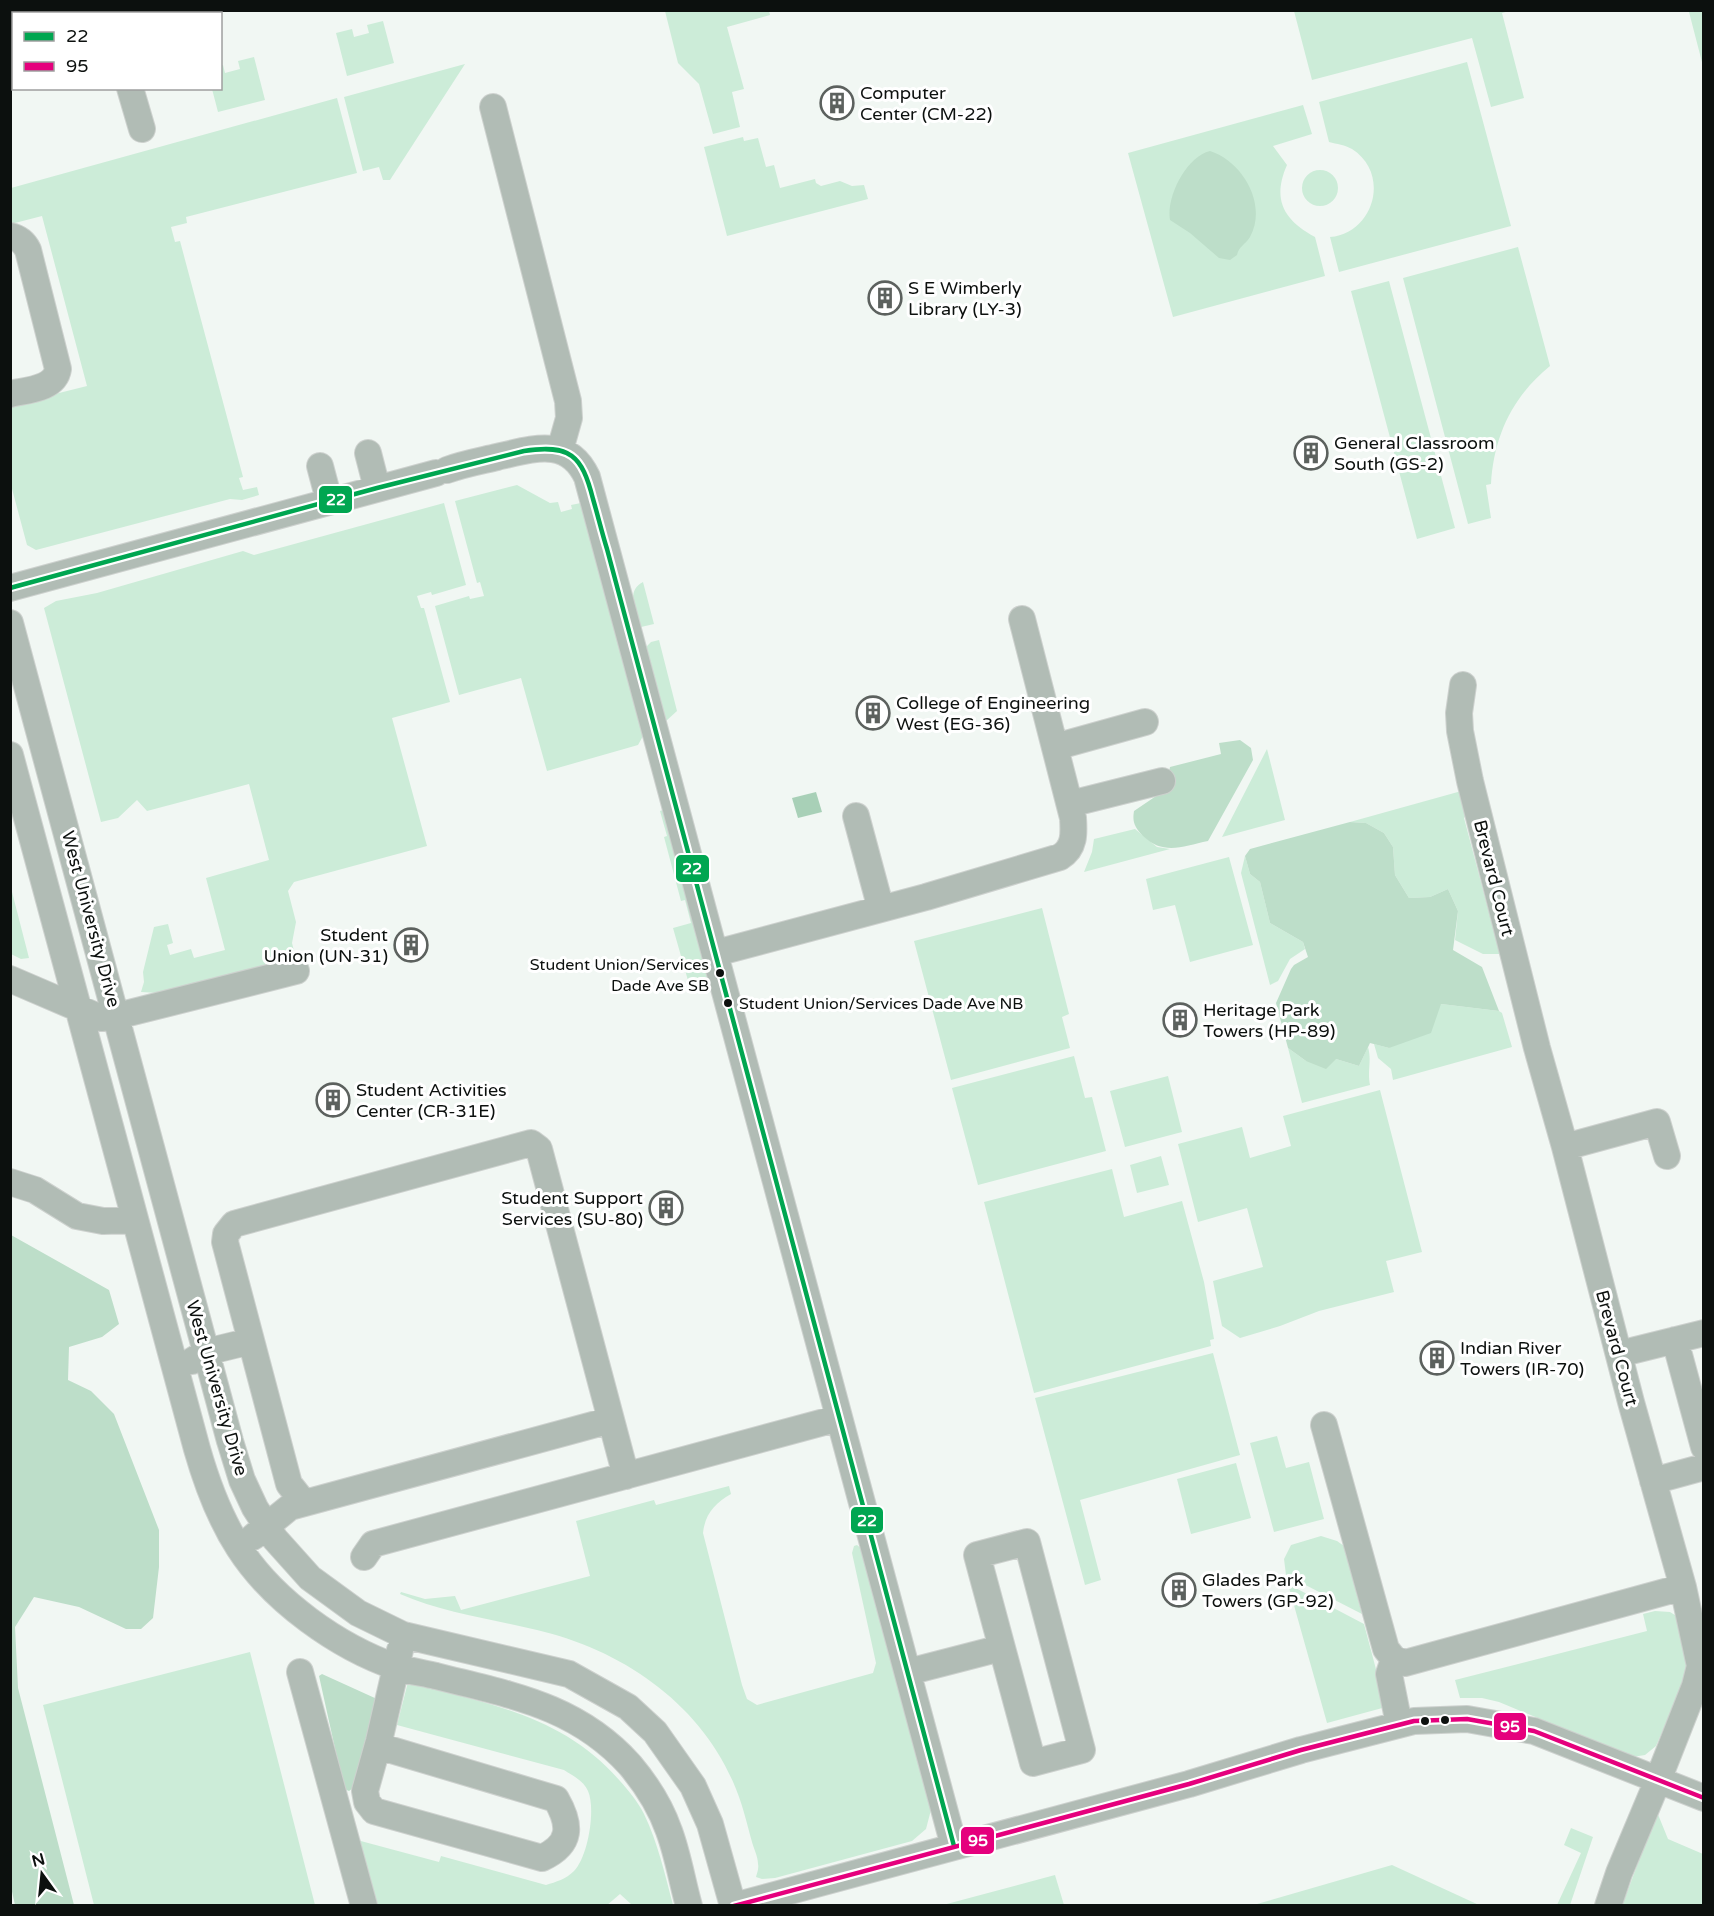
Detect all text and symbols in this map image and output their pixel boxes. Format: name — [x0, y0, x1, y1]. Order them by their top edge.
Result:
legend — [12, 12, 222, 90]
text: 22 — [66, 25, 89, 47]
text: 95 — [66, 55, 89, 77]
place label: Computer Center (CM-22) — [860, 82, 992, 125]
building icon: Computer Center (CM-22) — [819, 85, 855, 121]
place label: S E Wimberly Library (LY-3) — [908, 277, 1022, 320]
building icon: S E Wimberly Library (LY-3) — [867, 280, 903, 316]
place label: General Classroom South (GS-2) — [1334, 432, 1495, 475]
building icon: General Classroom South (GS-2) — [1293, 435, 1329, 471]
line badge: 22 — [318, 485, 353, 514]
text: 22 — [326, 490, 346, 510]
place label: College of Engineering West (EG-36) — [896, 692, 1090, 735]
building icon: College of Engineering West (EG-36) — [855, 695, 891, 731]
street label: Brevard Court — [1469, 818, 1519, 939]
street label: West University Drive — [57, 828, 125, 1010]
line badge: 22 — [675, 854, 710, 883]
text: 22 — [682, 859, 702, 879]
place label: Student Union (UN-31) — [264, 924, 388, 967]
building icon: Student Union (UN-31) — [393, 927, 429, 963]
place label: Student Union/Services Dade Ave SB — [530, 955, 709, 996]
marker: Student Union/Services Dade Ave SB — [714, 967, 726, 979]
place label: Student Union/Services Dade Ave NB — [739, 994, 1023, 1014]
marker: Student Union/Services Dade Ave NB — [722, 997, 734, 1009]
place label: Heritage Park Towers (HP-89) — [1203, 999, 1335, 1042]
building icon: Heritage Park Towers (HP-89) — [1162, 1002, 1198, 1038]
place label: Student Activities Center (CR-31E) — [356, 1079, 507, 1122]
building icon: Student Activities Center (CR-31E) — [315, 1082, 351, 1118]
place label: Student Support Services (SU-80) — [501, 1187, 643, 1230]
building icon: Student Support Services (SU-80) — [648, 1190, 684, 1226]
street label: Brevard Court — [1591, 1288, 1643, 1409]
street label: West University Drive — [181, 1298, 253, 1478]
place label: Indian River Towers (IR-70) — [1460, 1337, 1584, 1380]
building icon: Indian River Towers (IR-70) — [1419, 1340, 1455, 1376]
line badge: 22 — [850, 1506, 884, 1534]
text: 22 — [857, 1511, 877, 1531]
place label: Glades Park Towers (GP-92) — [1202, 1569, 1334, 1612]
building icon: Glades Park Towers (GP-92) — [1161, 1572, 1197, 1608]
line badge: 95 — [1493, 1712, 1527, 1741]
unlabelled marker — [1439, 1714, 1451, 1726]
unlabelled marker — [1419, 1715, 1431, 1727]
text: 95 — [1500, 1717, 1520, 1737]
line badge: 95 — [960, 1826, 995, 1855]
text: 95 — [968, 1831, 988, 1851]
north arrow — [12, 1844, 72, 1904]
text: N — [30, 1849, 47, 1872]

